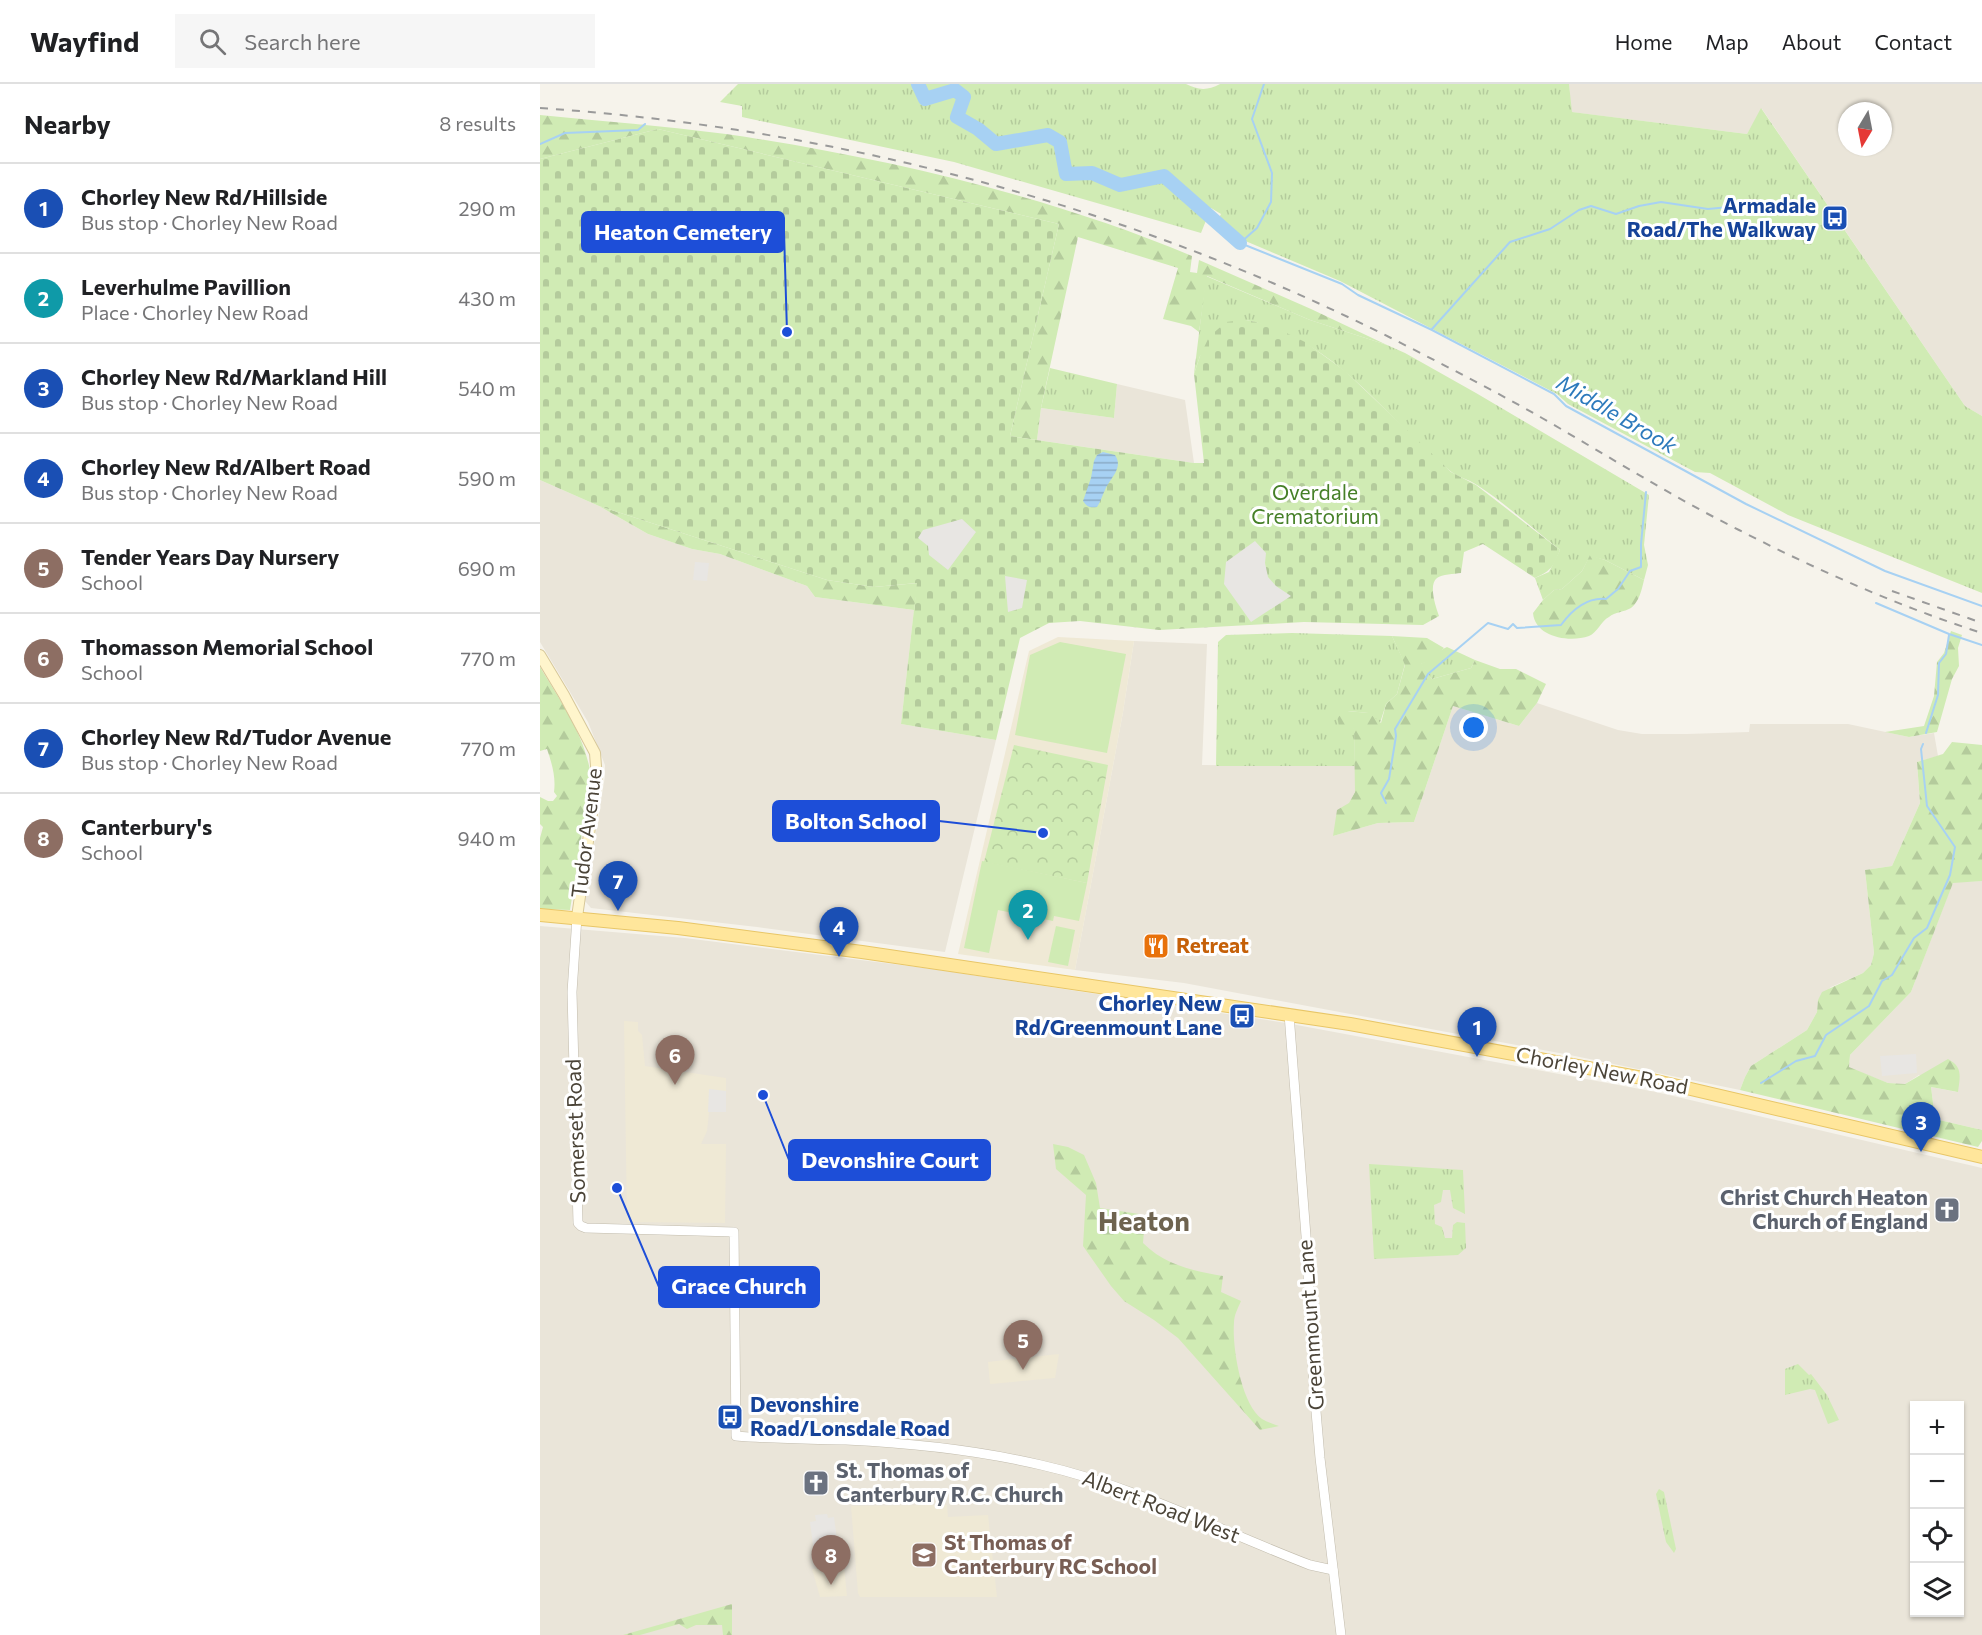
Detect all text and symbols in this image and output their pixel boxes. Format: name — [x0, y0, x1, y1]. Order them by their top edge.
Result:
search box — [175, 14, 595, 68]
text: Wayfind — [30, 24, 139, 58]
icon: search — [196, 25, 229, 58]
text: Search here — [244, 28, 361, 55]
text: Home — [1615, 29, 1672, 54]
text: Map — [1705, 29, 1749, 54]
text: About — [1782, 29, 1841, 54]
text: Contact — [1874, 29, 1952, 54]
north arrow — [1838, 102, 1892, 156]
text: Nearby — [24, 108, 111, 139]
text: 8 results — [439, 111, 516, 135]
text: Chorley New Rd/Hillside — [81, 183, 327, 210]
place label: Armadale Road/The Walkway — [1627, 192, 1816, 241]
text: 1 — [39, 196, 48, 220]
text: 290 m — [458, 196, 516, 220]
bus stop icon: Armadale Road/The Walkway — [1820, 203, 1850, 233]
text: Bus stop · Chorley New Road — [81, 210, 338, 234]
callout: Heaton Cemetery — [582, 212, 784, 252]
text: Heaton Cemetery — [594, 218, 772, 245]
text: Leverhulme Pavillion — [81, 273, 291, 300]
text: 2 — [38, 286, 49, 310]
text: 430 m — [458, 286, 516, 310]
text: Place · Chorley New Road — [81, 300, 309, 324]
text: Chorley New Rd/Markland Hill — [81, 363, 387, 390]
water label: Middle Brook — [1552, 368, 1683, 459]
text: 3 — [38, 376, 49, 400]
text: 540 m — [458, 376, 516, 400]
text: Bus stop · Chorley New Road — [81, 390, 338, 414]
text: Chorley New Rd/Albert Road — [81, 453, 371, 480]
text: 4 — [37, 466, 50, 490]
text: 590 m — [458, 466, 516, 490]
park label: Overdale Crematorium — [1251, 479, 1379, 528]
text: Bus stop · Chorley New Road — [81, 480, 338, 504]
text: Tender Years Day Nursery — [81, 543, 339, 570]
text: 5 — [38, 556, 49, 580]
text: 690 m — [458, 556, 516, 580]
text: School — [81, 570, 143, 594]
text: Thomasson Memorial School — [81, 633, 373, 660]
text: 6 — [37, 646, 50, 670]
text: 770 m — [461, 646, 516, 670]
text: School — [81, 660, 143, 684]
your location — [1459, 713, 1488, 742]
text: Chorley New Rd/Tudor Avenue — [81, 723, 391, 750]
text: 7 — [38, 736, 49, 760]
text: 770 m — [461, 736, 516, 760]
text: Bus stop · Chorley New Road — [81, 750, 338, 774]
street label: Tudor Avenue — [565, 767, 606, 899]
callout: Bolton School — [773, 801, 939, 841]
text: Bolton School — [785, 807, 927, 834]
text: Canterbury's — [81, 813, 212, 840]
text: 8 — [37, 826, 50, 850]
text: 940 m — [458, 826, 516, 850]
text: School — [81, 840, 143, 864]
pin: 7 — [598, 862, 638, 911]
pin: 2 — [1008, 890, 1048, 940]
pin: 4 — [820, 908, 858, 957]
restaurant icon: Retreat — [1141, 931, 1171, 961]
place label: Retreat — [1176, 932, 1249, 957]
place label: Chorley New Rd/Greenmount Lane — [1015, 990, 1223, 1039]
bus stop icon: Chorley New Rd/Greenmount Lane — [1227, 1001, 1257, 1031]
pin: 1 — [1458, 1008, 1496, 1057]
pin: 6 — [656, 1036, 694, 1085]
street label: Chorley New Road — [1514, 1041, 1691, 1098]
street label: Somerset Road — [559, 1058, 590, 1204]
pin: 3 — [1902, 1102, 1940, 1152]
callout: Devonshire Court — [789, 1140, 990, 1180]
text: Devonshire Court — [801, 1146, 979, 1173]
place label: Christ Church Heaton Church of England — [1720, 1184, 1928, 1233]
church icon: Christ Church Heaton Church of England — [1932, 1195, 1962, 1225]
district label: Heaton — [1098, 1204, 1190, 1237]
street label: Greenmount Lane — [1291, 1239, 1328, 1411]
callout: Grace Church — [659, 1267, 819, 1307]
text: Grace Church — [671, 1272, 807, 1299]
pin: 5 — [1004, 1320, 1042, 1370]
place label: Devonshire Road/Lonsdale Road — [750, 1391, 950, 1440]
map controls — [1910, 1401, 1964, 1617]
button: + — [1910, 1401, 1964, 1455]
bus stop icon: Devonshire Road/Lonsdale Road — [715, 1402, 745, 1432]
button: − — [1910, 1455, 1964, 1509]
place label: St. Thomas of Canterbury R.C. Church — [836, 1457, 1063, 1506]
street label: Albert Road West — [1079, 1464, 1244, 1547]
church icon: St. Thomas of Canterbury R.C. Church — [801, 1468, 831, 1498]
button: locate — [1910, 1509, 1964, 1563]
place label: St Thomas of Canterbury RC School — [944, 1529, 1157, 1578]
pin: 8 — [812, 1536, 850, 1585]
school or university icon: St Thomas of Canterbury RC School — [909, 1540, 939, 1570]
button: layers — [1910, 1563, 1964, 1617]

